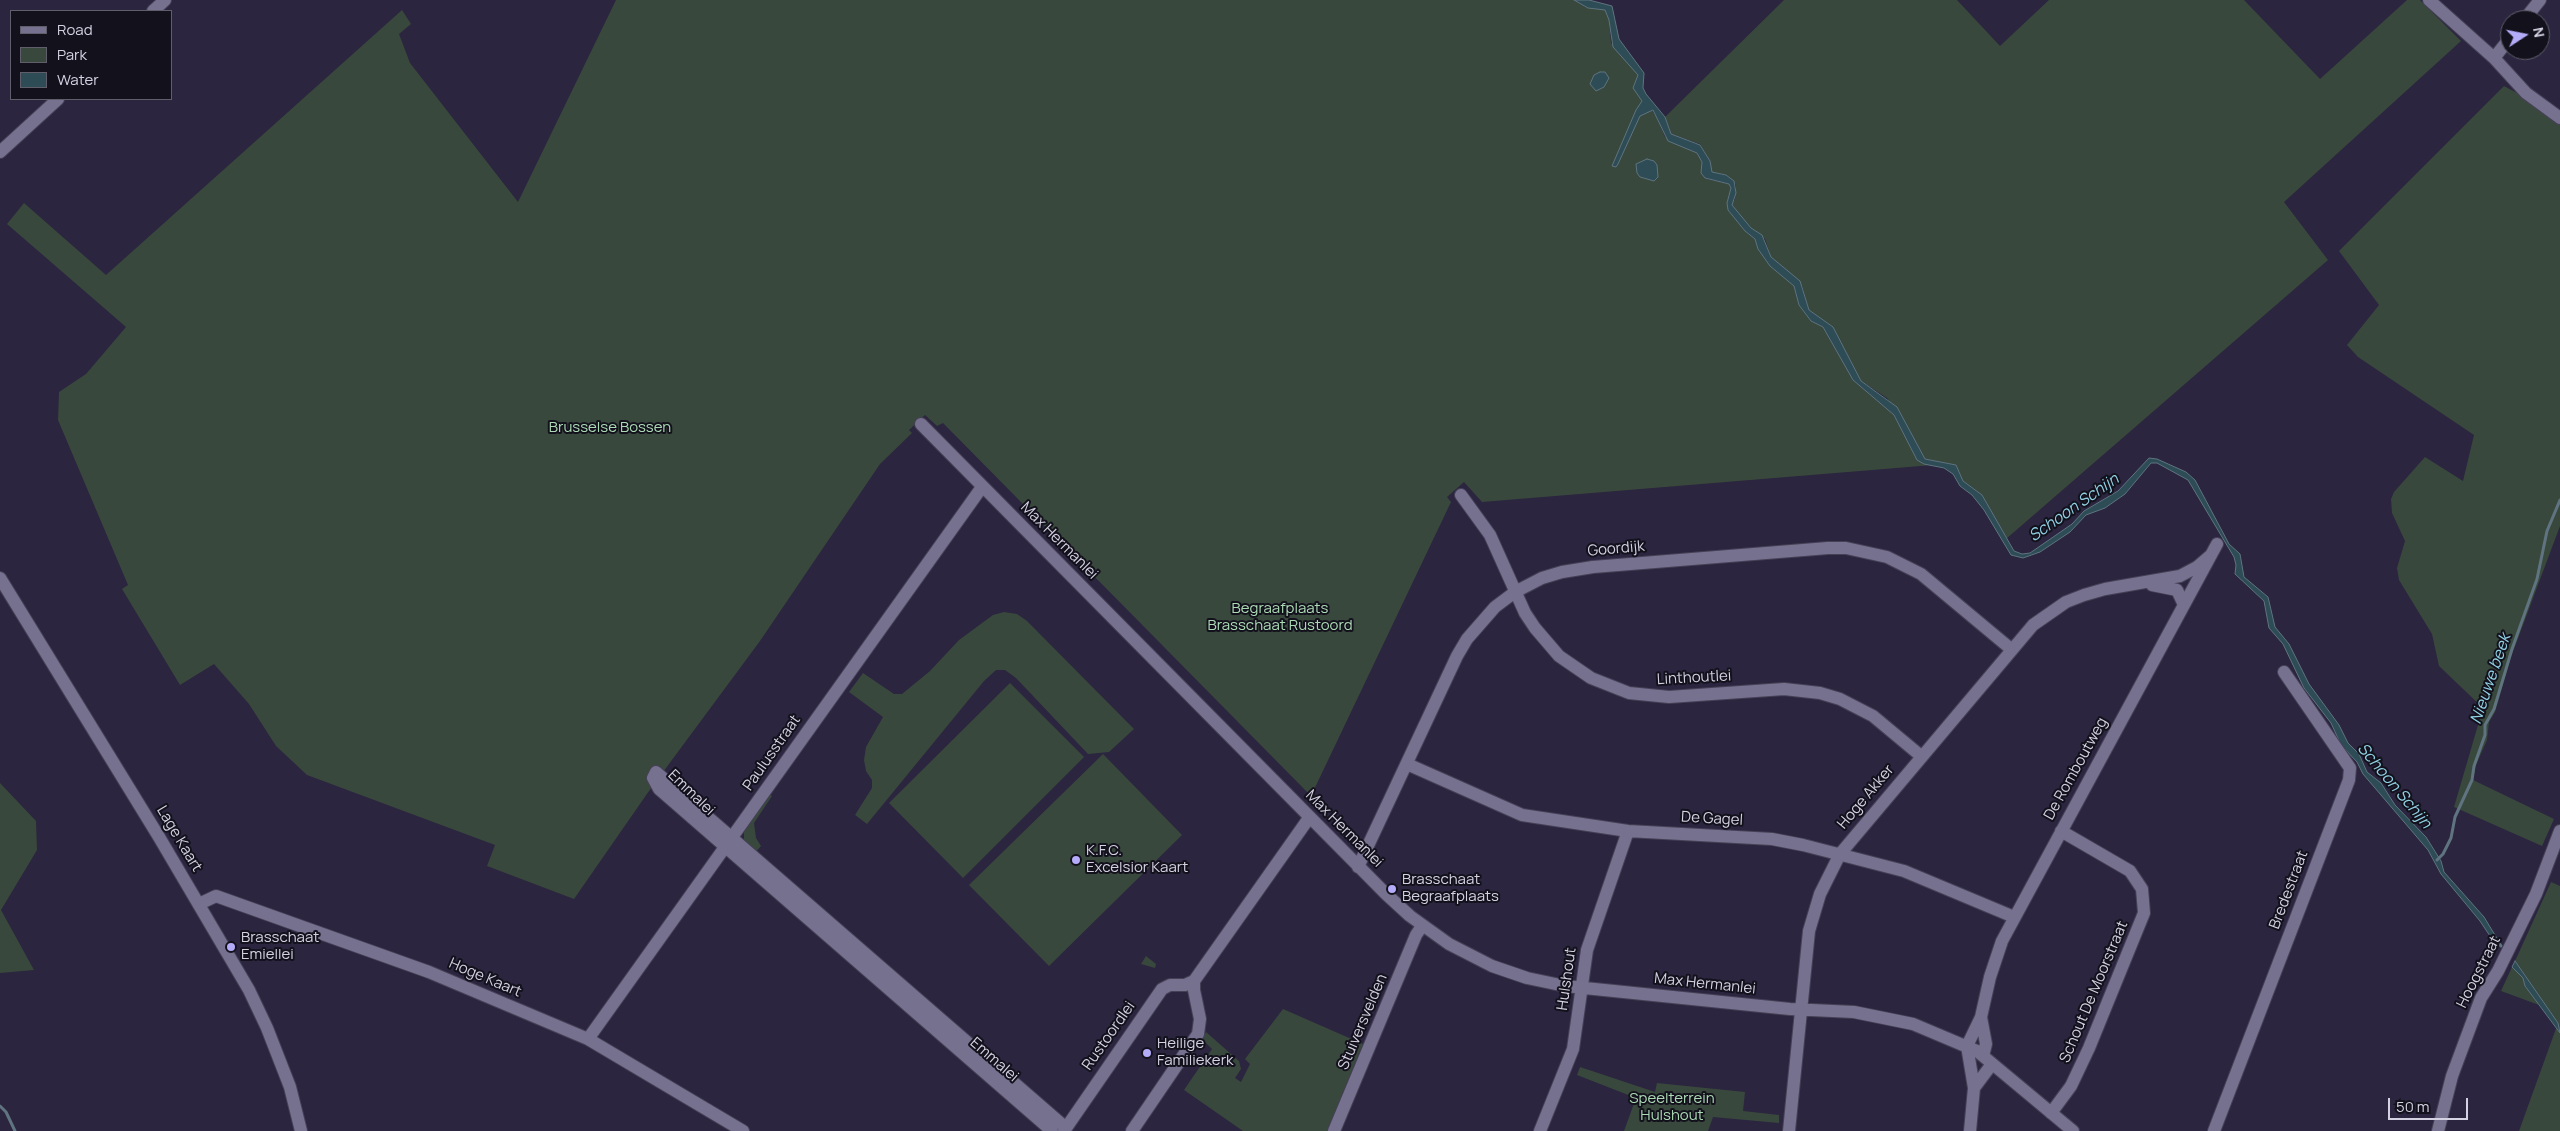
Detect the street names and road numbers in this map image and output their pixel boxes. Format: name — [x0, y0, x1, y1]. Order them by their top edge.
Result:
street label: Max Hermanlei — [1017, 499, 1101, 583]
street label: Goordijk — [1587, 538, 1645, 560]
street label: Linthoutlei — [1656, 667, 1732, 689]
street label: Paulusstraat — [739, 712, 805, 794]
street label: De Romboutweg — [2040, 715, 2112, 823]
street label: Hoge Akker — [1834, 761, 1898, 833]
street label: Emmalei — [664, 766, 718, 820]
street label: Max Hermanlei — [1302, 787, 1386, 871]
street label: Lage Kaart — [152, 803, 206, 875]
street label: De Gagel — [1681, 808, 1743, 830]
street label: Bredestraat — [2266, 848, 2312, 932]
street label: Schout De Moorstraat — [2056, 918, 2132, 1066]
street label: Hoogstraat — [2453, 933, 2505, 1011]
street label: Hulshout — [1554, 946, 1580, 1012]
street label: Hoge Kaart — [446, 955, 524, 1001]
street label: Max Hermanlei — [1653, 970, 1757, 998]
street label: Stuiversvelden — [1335, 971, 1391, 1073]
street label: Rustoordlei — [1079, 998, 1139, 1074]
street label: Emmalei — [966, 1034, 1022, 1086]

